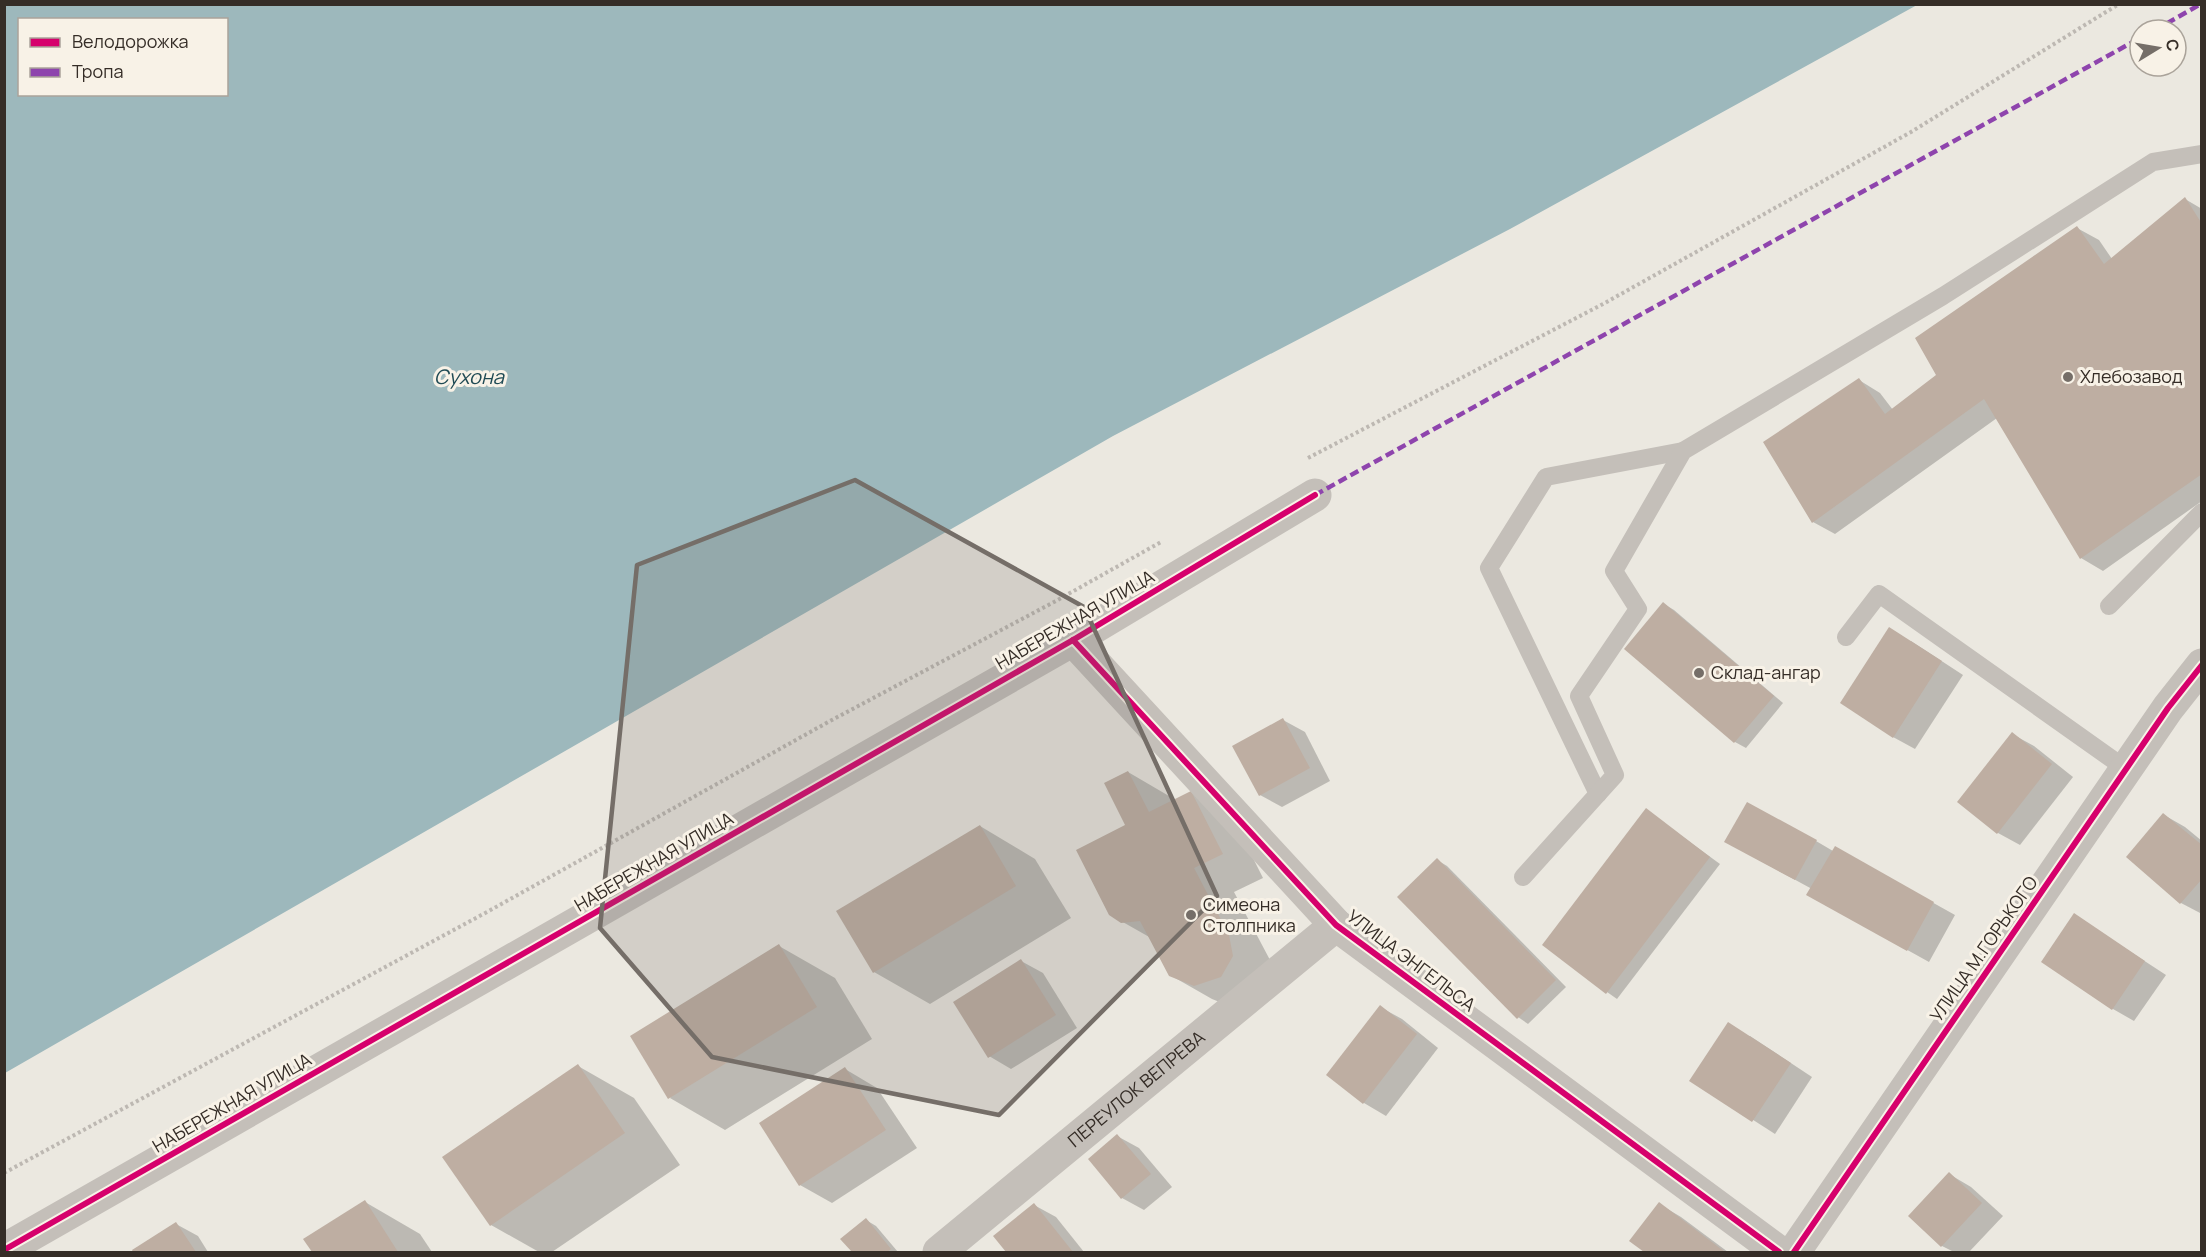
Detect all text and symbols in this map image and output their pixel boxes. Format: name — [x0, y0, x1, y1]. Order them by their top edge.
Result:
legend — [18, 18, 228, 96]
north arrow — [2128, 18, 2188, 78]
text: Велодорожка — [72, 29, 189, 53]
text: С — [2161, 37, 2185, 53]
text: Тропа — [72, 59, 123, 83]
water label: Сухона — [434, 363, 505, 390]
place label: Хлебозавод — [2080, 364, 2183, 388]
marker: Хлебозавод — [2061, 370, 2075, 384]
street label: НАБЕРЕЖНАЯ УЛИЦА — [991, 563, 1159, 674]
place label: Склад-ангар — [1711, 660, 1821, 684]
marker: Склад-ангар — [1692, 666, 1706, 680]
street label: НАБЕРЕЖНАЯ УЛИЦА — [570, 805, 738, 916]
street label: УЛИЦА М.ГОРЬКОГО — [1924, 871, 2043, 1026]
place label: Симеона Столпника — [1203, 892, 1296, 937]
street label: УЛИЦА ЭНГЕЛЬСА — [1342, 904, 1481, 1017]
marker: Симеона Столпника — [1184, 908, 1198, 922]
street label: ПЕРЕУЛОК ВЕПРЕВА — [1062, 1025, 1210, 1152]
street label: НАБЕРЕЖНАЯ УЛИЦА — [148, 1046, 316, 1157]

